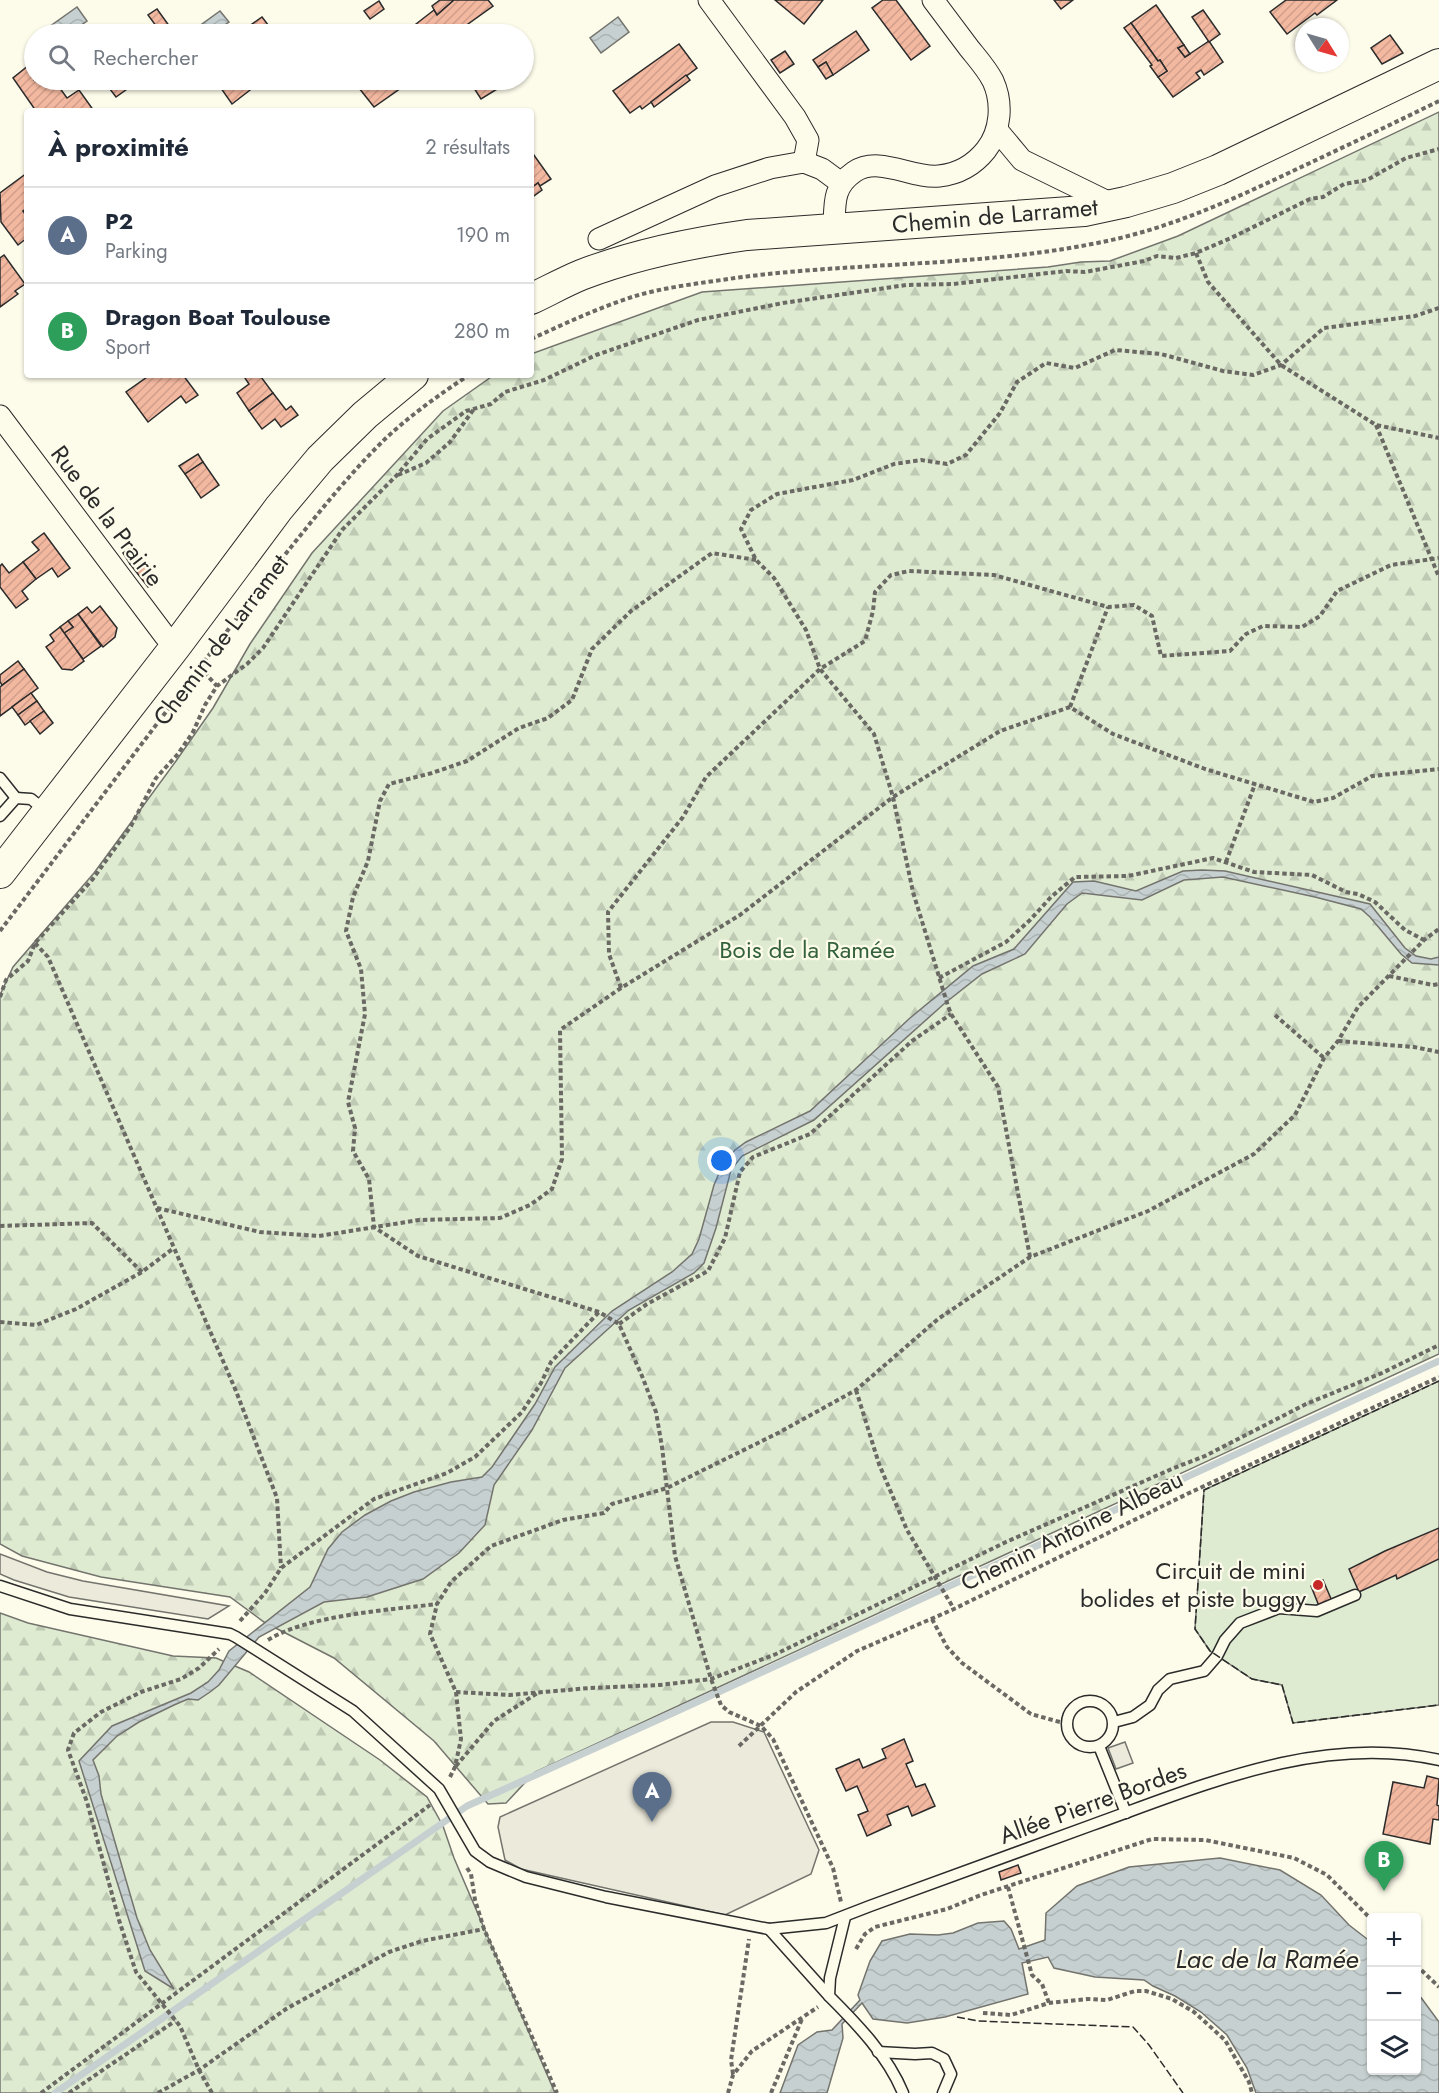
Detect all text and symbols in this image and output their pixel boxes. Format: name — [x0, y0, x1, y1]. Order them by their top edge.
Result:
north arrow — [1295, 18, 1349, 72]
search box — [24, 24, 534, 90]
icon: search — [45, 41, 78, 74]
text: Rechercher — [93, 41, 198, 73]
text: À proximité — [48, 128, 189, 166]
text: 2 résultats — [425, 133, 510, 162]
street label: Chemin de Larramet — [891, 189, 1100, 242]
text: P2 — [105, 205, 133, 237]
text: A — [60, 221, 75, 250]
text: 190 m — [456, 221, 510, 250]
text: Parking — [105, 237, 168, 266]
text: Dragon Boat Toulouse — [105, 301, 331, 333]
text: B — [61, 317, 74, 346]
text: 280 m — [454, 317, 510, 346]
text: Sport — [105, 333, 150, 362]
street label: Rue de la Prairie — [43, 438, 172, 594]
street label: Chemin de Larramet — [144, 546, 297, 733]
park label: Bois de la Ramée — [719, 932, 895, 967]
your location — [707, 1146, 736, 1175]
street label: Chemin Antoine Albeau — [955, 1461, 1189, 1600]
place label: Circuit de mini bolides et piste buggy — [1080, 1553, 1306, 1616]
marker: Circuit de mini bolides et piste buggy — [1311, 1578, 1325, 1592]
street label: Allée Pierre Bordes — [994, 1752, 1191, 1853]
pin: A — [632, 1772, 672, 1822]
pin: B — [1364, 1842, 1404, 1891]
map controls — [1367, 1913, 1421, 2075]
button: + — [1367, 1913, 1421, 1967]
water label: Lac de la Ramée — [1175, 1940, 1359, 1978]
button: − — [1367, 1967, 1421, 2021]
button: layers — [1367, 2021, 1421, 2075]

